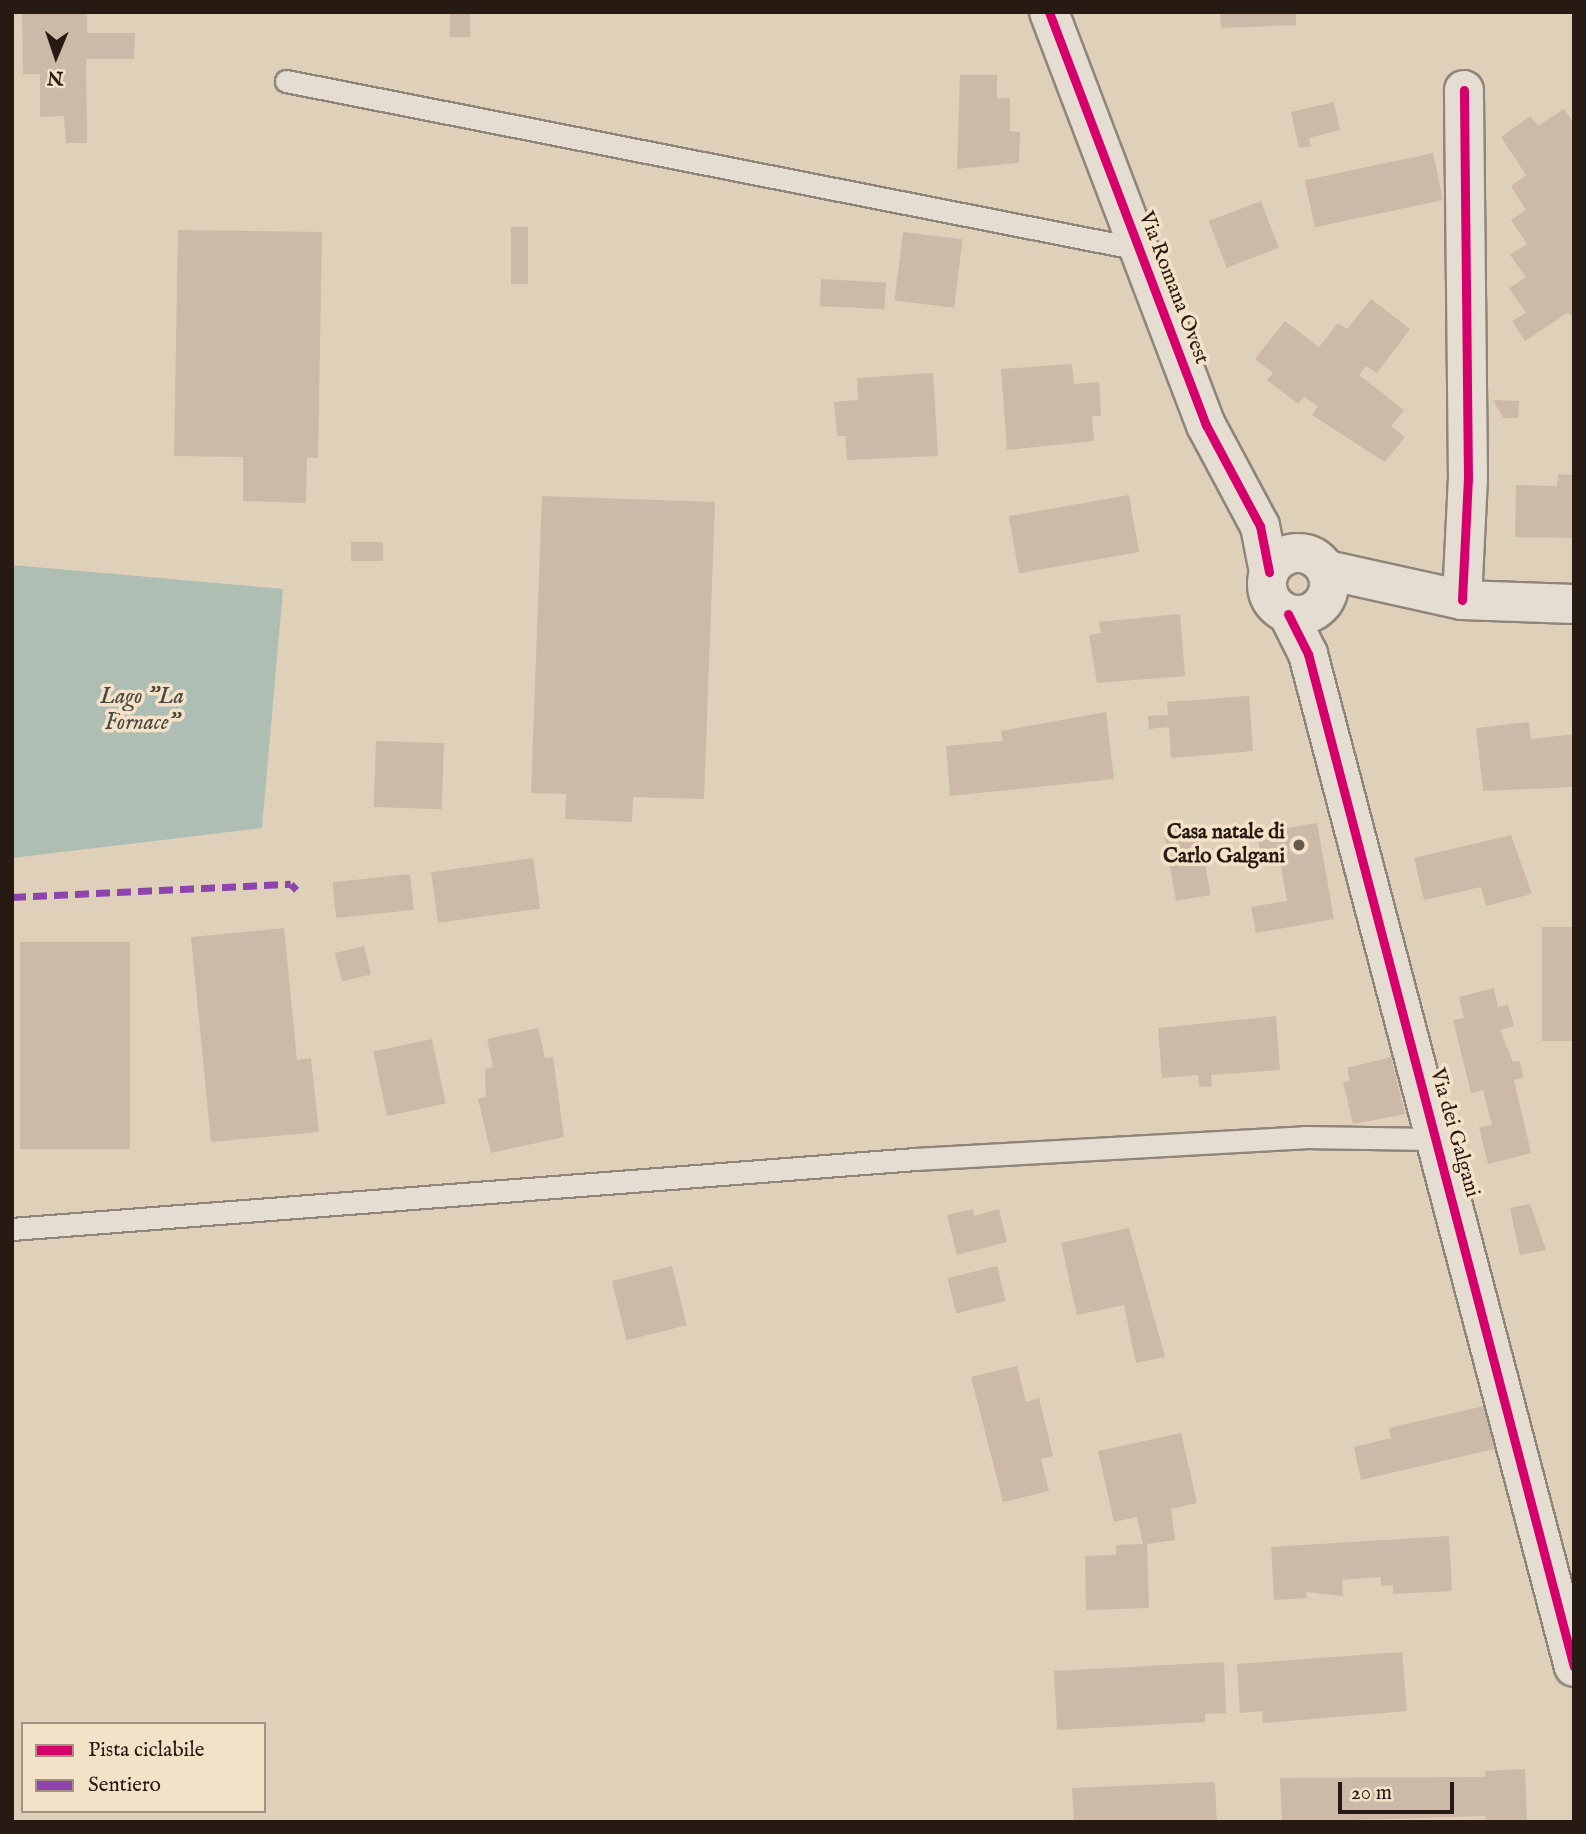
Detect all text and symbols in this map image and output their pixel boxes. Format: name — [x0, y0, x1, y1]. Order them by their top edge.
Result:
north arrow — [21, 21, 91, 91]
text: N — [47, 65, 64, 89]
street label: Via Romana Ovest — [1132, 208, 1214, 368]
water label: Lago "La Fornace" — [100, 683, 184, 737]
place label: Casa natale di Carlo Galgani — [1163, 820, 1285, 870]
marker: Casa natale di Carlo Galgani — [1291, 837, 1307, 853]
street label: Via dei Galgani — [1424, 1066, 1484, 1200]
legend — [21, 1722, 266, 1813]
text: Pista ciclabile — [88, 1737, 204, 1764]
scale bar — [1341, 1768, 1456, 1812]
text: Sentiero — [88, 1772, 161, 1799]
text: 20 m — [1351, 1780, 1392, 1807]

